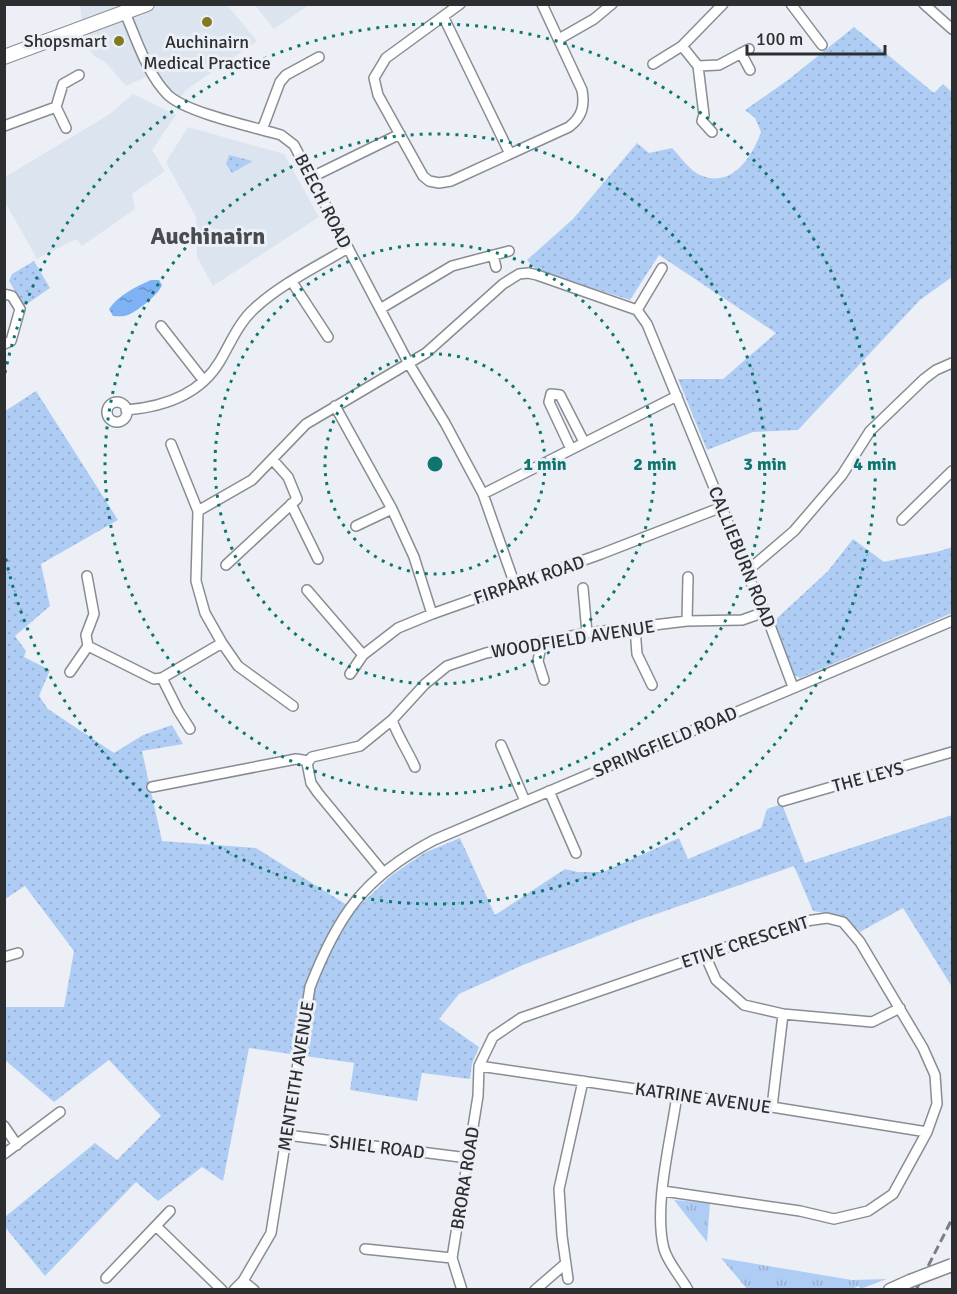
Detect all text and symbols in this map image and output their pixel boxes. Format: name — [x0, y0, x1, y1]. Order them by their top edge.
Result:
marker: Auchinairn Medical Practice — [200, 15, 214, 29]
scale bar — [747, 18, 885, 56]
text: 100 m — [756, 28, 803, 50]
place label: Shopsmart — [24, 30, 107, 52]
place label: Auchinairn Medical Practice — [143, 31, 271, 74]
marker: Shopsmart — [112, 34, 126, 48]
street label: BEECH ROAD — [290, 150, 356, 252]
district label: Auchinairn — [150, 221, 266, 251]
text: 1 min — [523, 453, 567, 475]
text: 2 min — [633, 453, 677, 475]
text: 3 min — [743, 453, 787, 475]
text: 4 min — [853, 453, 897, 475]
centre of rings — [425, 454, 445, 474]
street label: CALLIEBURN ROAD — [704, 483, 780, 631]
street label: FIRPARK ROAD — [471, 551, 587, 609]
street label: WOODFIELD AVENUE — [490, 615, 656, 663]
street label: SPRINGFIELD ROAD — [590, 702, 740, 782]
street label: THE LEYS — [830, 757, 906, 797]
street label: ETIVE CRESCENT — [678, 911, 812, 973]
street label: MENTEITH AVENUE — [273, 1000, 319, 1152]
street label: KATRINE AVENUE — [634, 1078, 772, 1118]
street label: BRORA ROAD — [446, 1125, 484, 1231]
street label: SHIEL ROAD — [328, 1130, 426, 1164]

